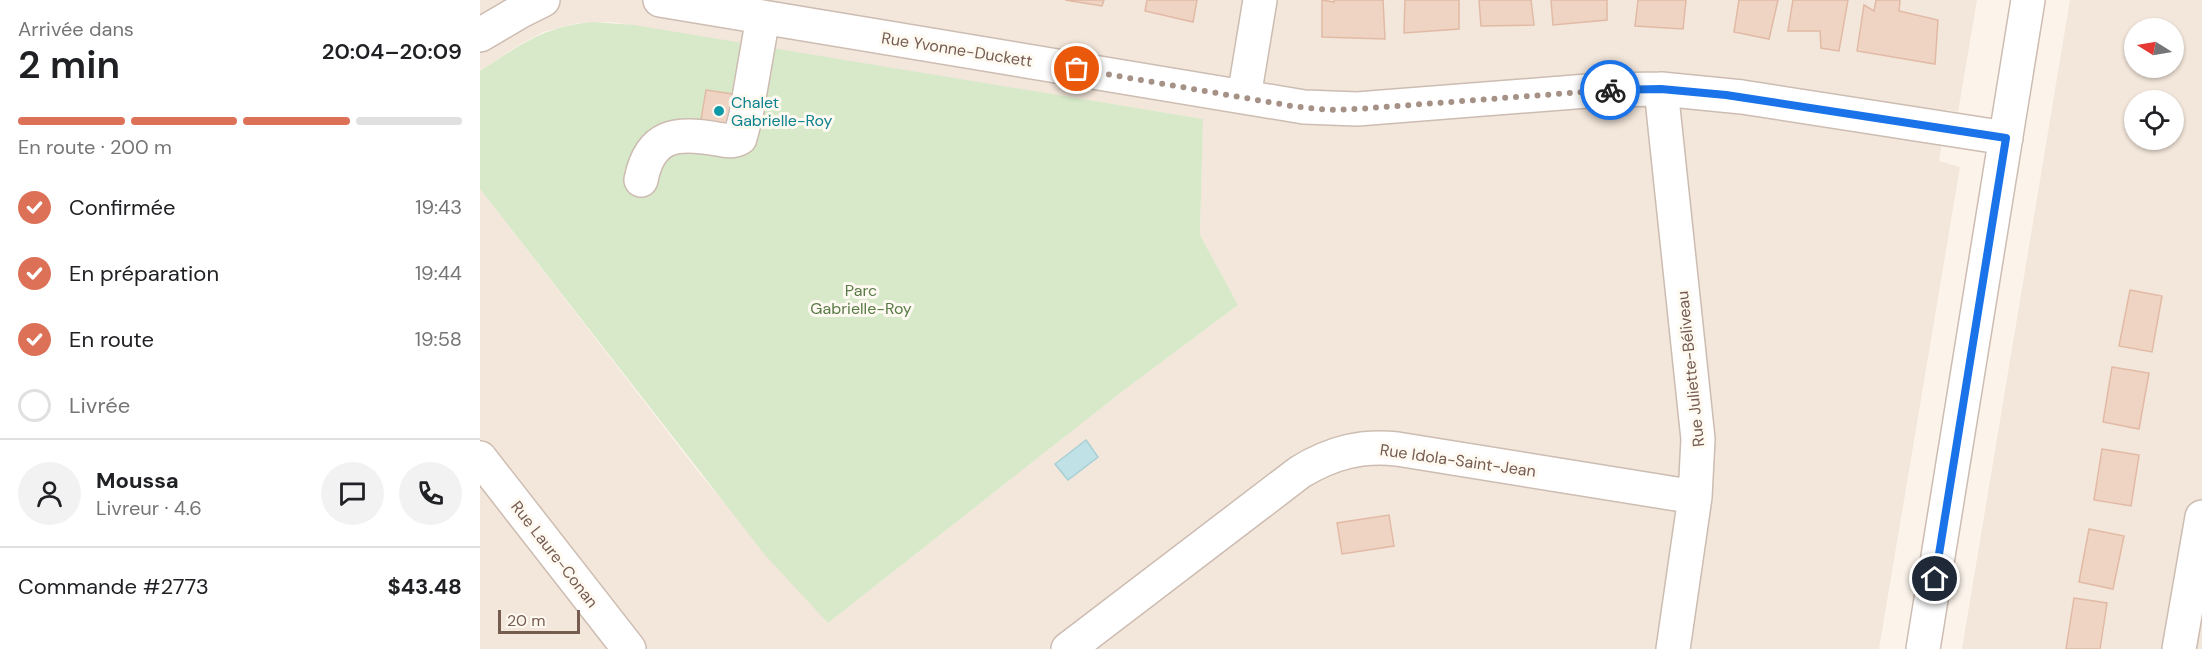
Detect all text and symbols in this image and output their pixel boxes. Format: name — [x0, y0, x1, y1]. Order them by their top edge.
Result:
text: Arrivée dans — [18, 16, 134, 42]
north arrow — [2124, 18, 2184, 78]
map controls — [2124, 18, 2184, 150]
street label: Rue Yvonne-Duckett — [880, 27, 1034, 72]
text: 20:04–20:09 — [322, 37, 462, 66]
text: 2 min — [18, 39, 120, 90]
pin — [1051, 43, 1102, 94]
icon: bag — [1060, 52, 1093, 85]
courier — [1580, 60, 1640, 120]
icon: bike — [1594, 74, 1627, 107]
button: locate — [2124, 90, 2184, 150]
place label: Chalet Gabrielle-Roy — [731, 92, 832, 131]
marker: Chalet Gabrielle-Roy — [712, 104, 726, 118]
text: En route · 200 m — [18, 134, 172, 160]
icon: check — [18, 191, 51, 224]
text: Confirmée — [69, 193, 176, 222]
text: 19:43 — [415, 194, 462, 220]
icon: check — [18, 257, 51, 290]
text: En préparation — [69, 259, 219, 288]
text: 19:44 — [415, 260, 462, 286]
park label: Parc Gabrielle-Roy — [810, 280, 912, 319]
street label: Rue Juliette-Béliveau — [1672, 290, 1709, 448]
icon: check — [18, 323, 51, 356]
text: En route — [69, 325, 154, 354]
text: 19:58 — [415, 326, 462, 352]
text: Livrée — [69, 391, 130, 420]
street label: Rue Idola-Saint-Jean — [1379, 439, 1537, 482]
button: person — [18, 462, 81, 525]
button: chat — [321, 462, 384, 525]
button: phone — [399, 462, 462, 525]
text: Moussa — [96, 466, 179, 495]
text: Livreur · 4.6 — [96, 495, 202, 521]
street label: Rue Laure-Conan — [506, 497, 603, 612]
pin — [1909, 553, 1960, 604]
icon: home — [1918, 562, 1951, 595]
text: Commande #2773 — [18, 572, 209, 601]
text: $43.48 — [387, 572, 462, 601]
scale bar — [498, 607, 580, 634]
text: 20 m — [507, 610, 546, 631]

